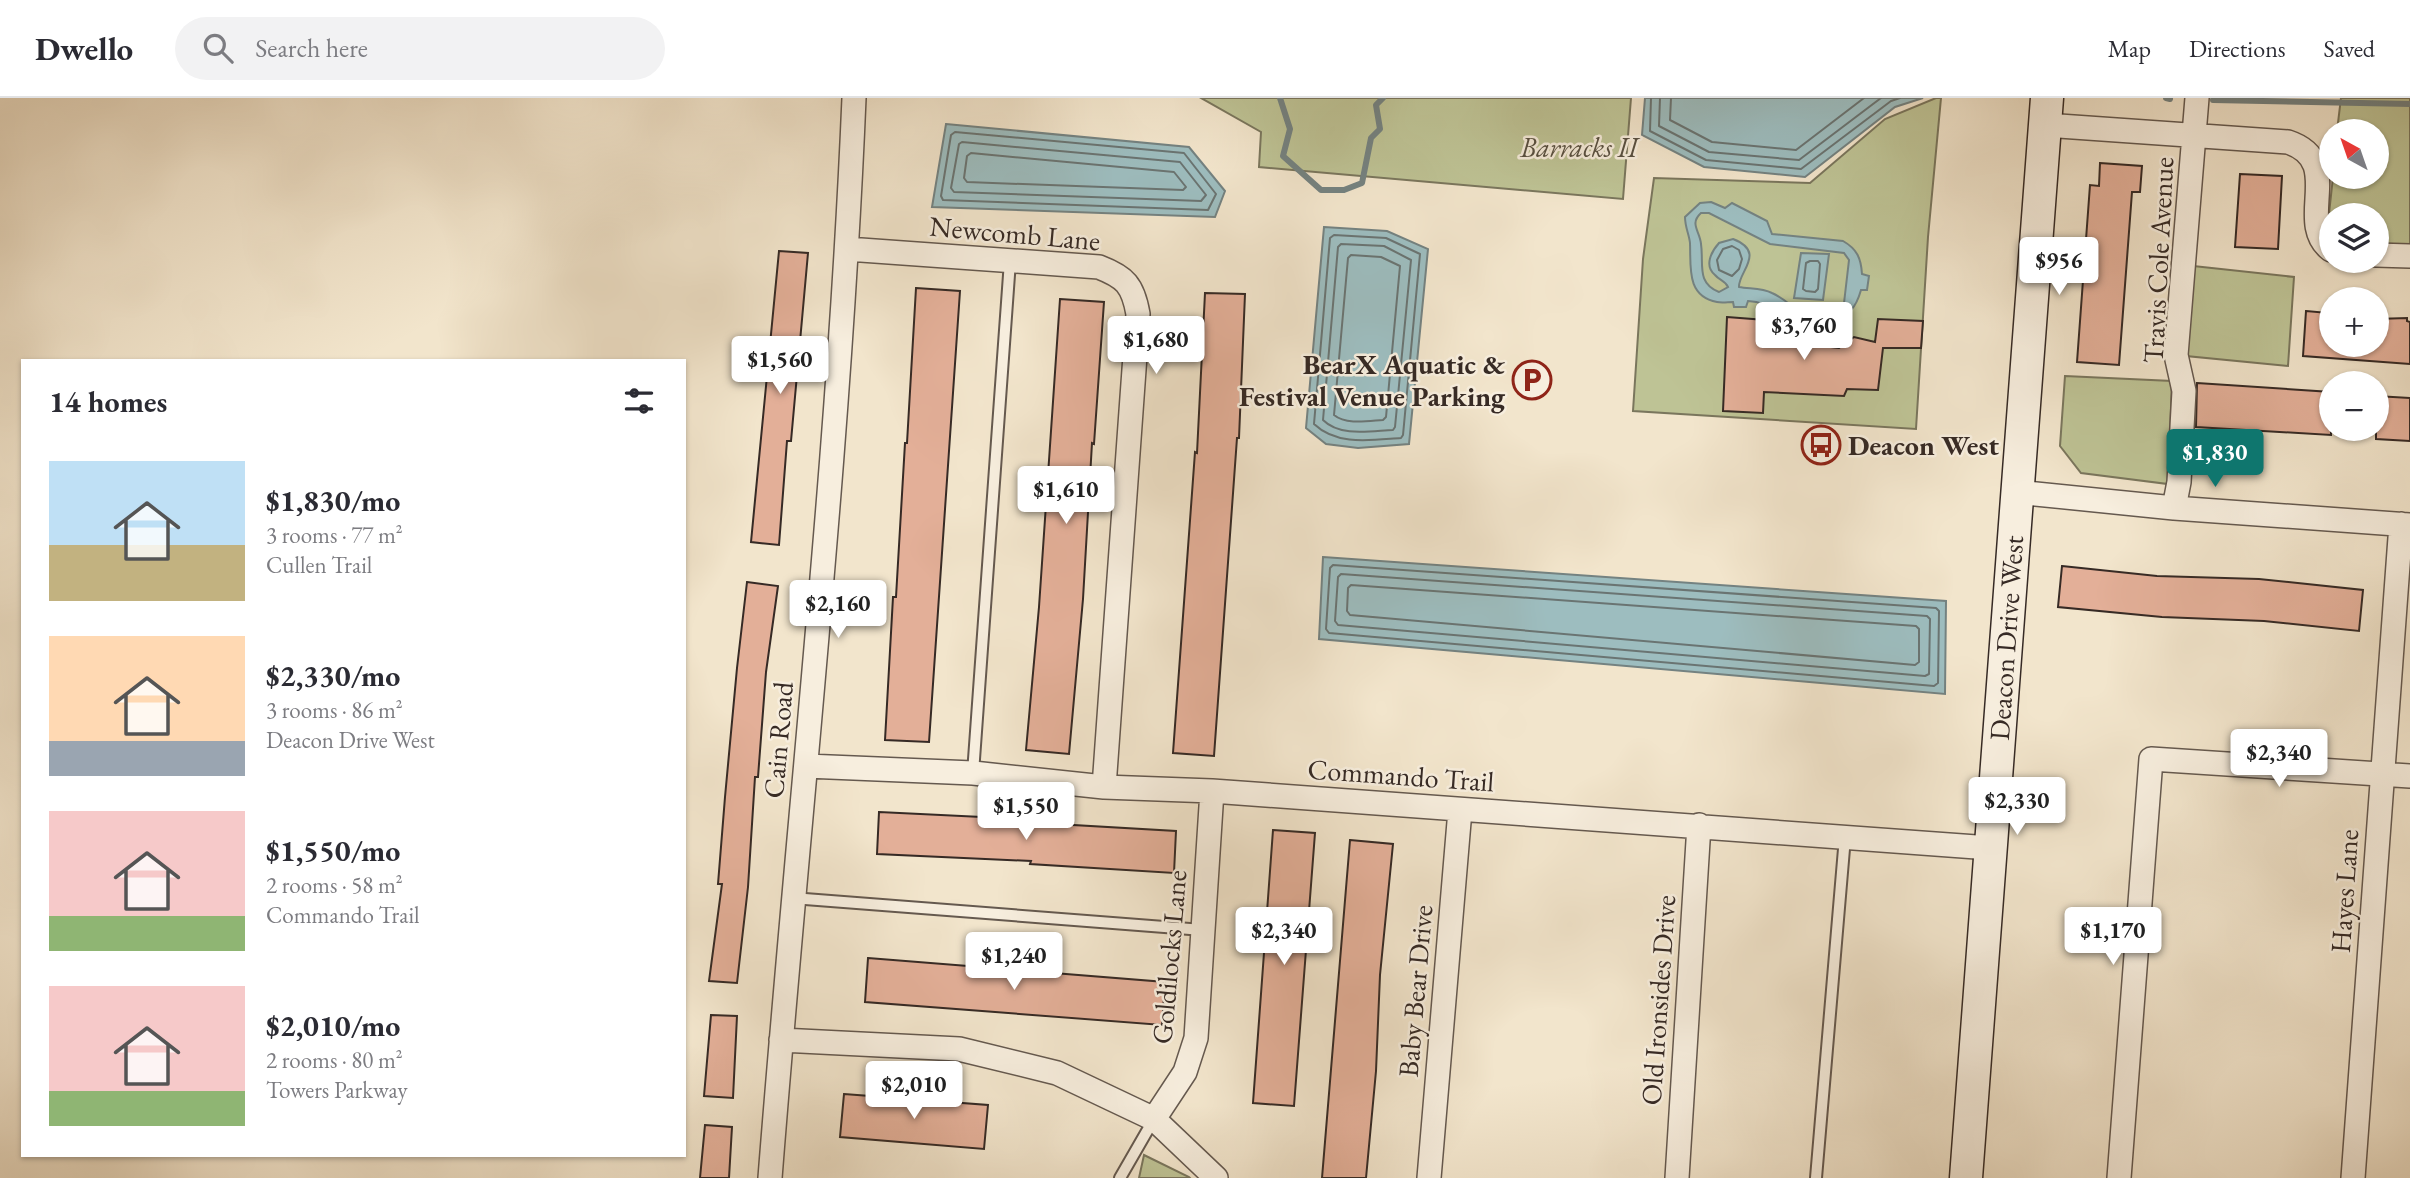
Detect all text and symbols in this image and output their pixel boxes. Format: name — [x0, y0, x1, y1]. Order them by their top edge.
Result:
search box — [175, 17, 665, 80]
text: Dwello — [35, 27, 133, 70]
icon: search — [199, 29, 237, 67]
text: Search here — [255, 31, 368, 65]
text: Map — [2108, 33, 2151, 64]
text: Directions — [2189, 33, 2286, 64]
text: Saved — [2324, 33, 2375, 64]
north arrow — [2319, 119, 2389, 189]
map controls — [2319, 119, 2389, 441]
park label: Barracks II — [1519, 129, 1641, 165]
street label: Travis Cole Avenue — [2135, 156, 2181, 364]
button: layers — [2319, 203, 2389, 273]
street label: Newcomb Lane — [928, 208, 1102, 258]
pin: $956 — [2018, 238, 2100, 297]
text: $956 — [2035, 245, 2083, 275]
button: + — [2319, 287, 2389, 357]
pin: $3,760 — [1747, 302, 1861, 362]
text: $3,760 — [1772, 310, 1836, 340]
pin: $1,680 — [1099, 316, 1213, 376]
text: $1,680 — [1124, 324, 1188, 354]
pin: $1,560 — [723, 336, 837, 396]
text: $1,560 — [748, 344, 812, 374]
place label: BearX Aquatic & Festival Venue Parking — [1239, 346, 1506, 414]
parking icon: BearX Aquatic & Festival Venue Parking — [1511, 359, 1553, 401]
button: − — [2319, 371, 2389, 441]
text: 14 homes — [49, 382, 167, 421]
icon: filters — [620, 382, 658, 420]
bus stop icon: Deacon West — [1800, 424, 1842, 466]
place label: Deacon West — [1848, 427, 1999, 463]
pin: $1,830 — [2158, 430, 2272, 489]
text: $1,830 — [2183, 437, 2247, 467]
pin: $1,610 — [1009, 466, 1123, 526]
text: $1,610 — [1034, 474, 1098, 504]
text: $1,830/mo — [266, 481, 400, 520]
icon: home — [105, 489, 189, 573]
text: 3 rooms · 77 m² — [266, 520, 403, 550]
street label: Deacon Drive West — [1981, 534, 2031, 742]
text: Cullen Trail — [266, 550, 372, 580]
pin: $2,160 — [781, 580, 895, 640]
text: $2,160 — [806, 588, 870, 618]
text: $2,330/mo — [266, 656, 400, 695]
icon: home — [105, 664, 189, 748]
street label: Cain Road — [755, 679, 801, 800]
text: 3 rooms · 86 m² — [266, 695, 403, 725]
text: Deacon Drive West — [266, 725, 435, 755]
pin: $2,340 — [2222, 730, 2336, 789]
text: $2,340 — [2247, 737, 2311, 767]
street label: Commando Trail — [1306, 751, 1496, 799]
pin: $2,330 — [1960, 778, 2074, 837]
pin: $1,550 — [969, 782, 1083, 842]
text: $2,330 — [1985, 785, 2049, 815]
text: $1,550 — [994, 790, 1058, 820]
street label: Hayes Lane — [2322, 828, 2366, 954]
text: $1,550/mo — [266, 831, 400, 870]
icon: home — [105, 839, 189, 923]
street label: Goldilocks Lane — [1143, 868, 1195, 1046]
text: 2 rooms · 58 m² — [266, 870, 403, 900]
street label: Old Ironsides Drive — [1633, 894, 1683, 1106]
text: Commando Trail — [266, 900, 420, 930]
street label: Baby Bear Drive — [1390, 903, 1440, 1078]
pin: $2,340 — [1227, 908, 1341, 967]
pin: $1,170 — [2056, 908, 2170, 967]
text: $2,340 — [1252, 915, 1316, 945]
text: $1,170 — [2081, 915, 2145, 945]
pin: $1,240 — [957, 932, 1071, 992]
text: $1,240 — [982, 940, 1046, 970]
text: $2,010/mo — [266, 1006, 400, 1045]
icon: home — [105, 1014, 189, 1098]
text: 2 rooms · 80 m² — [266, 1045, 403, 1075]
pin: $2,010 — [857, 1062, 971, 1121]
text: $2,010 — [882, 1069, 946, 1099]
text: Towers Parkway — [266, 1075, 408, 1105]

